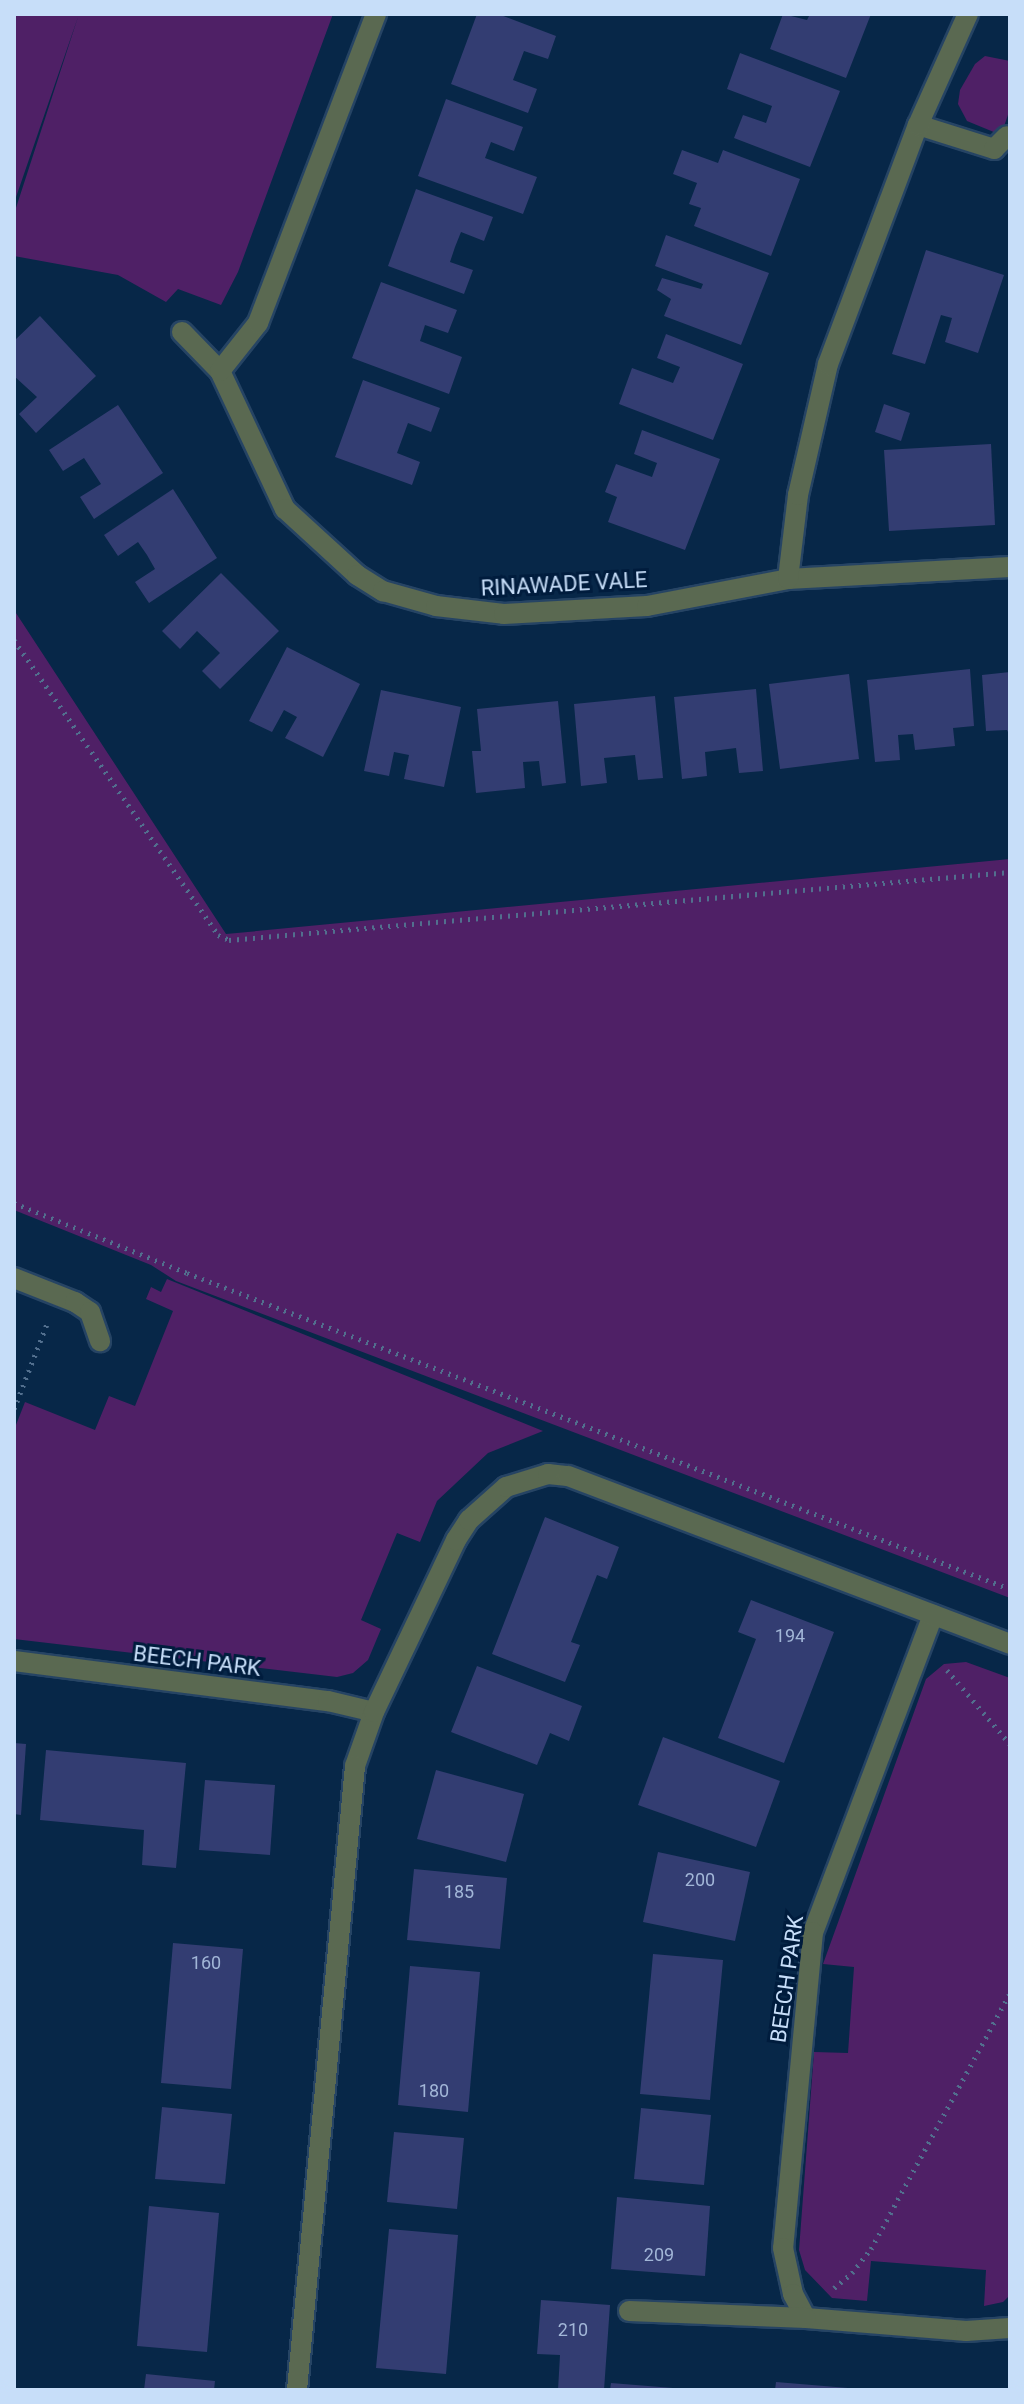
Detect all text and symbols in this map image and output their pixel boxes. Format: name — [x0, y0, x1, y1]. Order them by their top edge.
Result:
street label: RINAWADE VALE — [480, 566, 648, 602]
house number: 194 — [775, 1625, 805, 1647]
street label: BEECH PARK — [132, 1640, 262, 1682]
house number: 200 — [685, 1869, 715, 1891]
house number: 185 — [444, 1881, 474, 1903]
street label: BEECH PARK — [765, 1914, 809, 2044]
house number: 160 — [191, 1952, 221, 1974]
house number: 180 — [419, 2080, 449, 2102]
house number: 209 — [644, 2244, 674, 2266]
house number: 210 — [558, 2319, 588, 2341]

